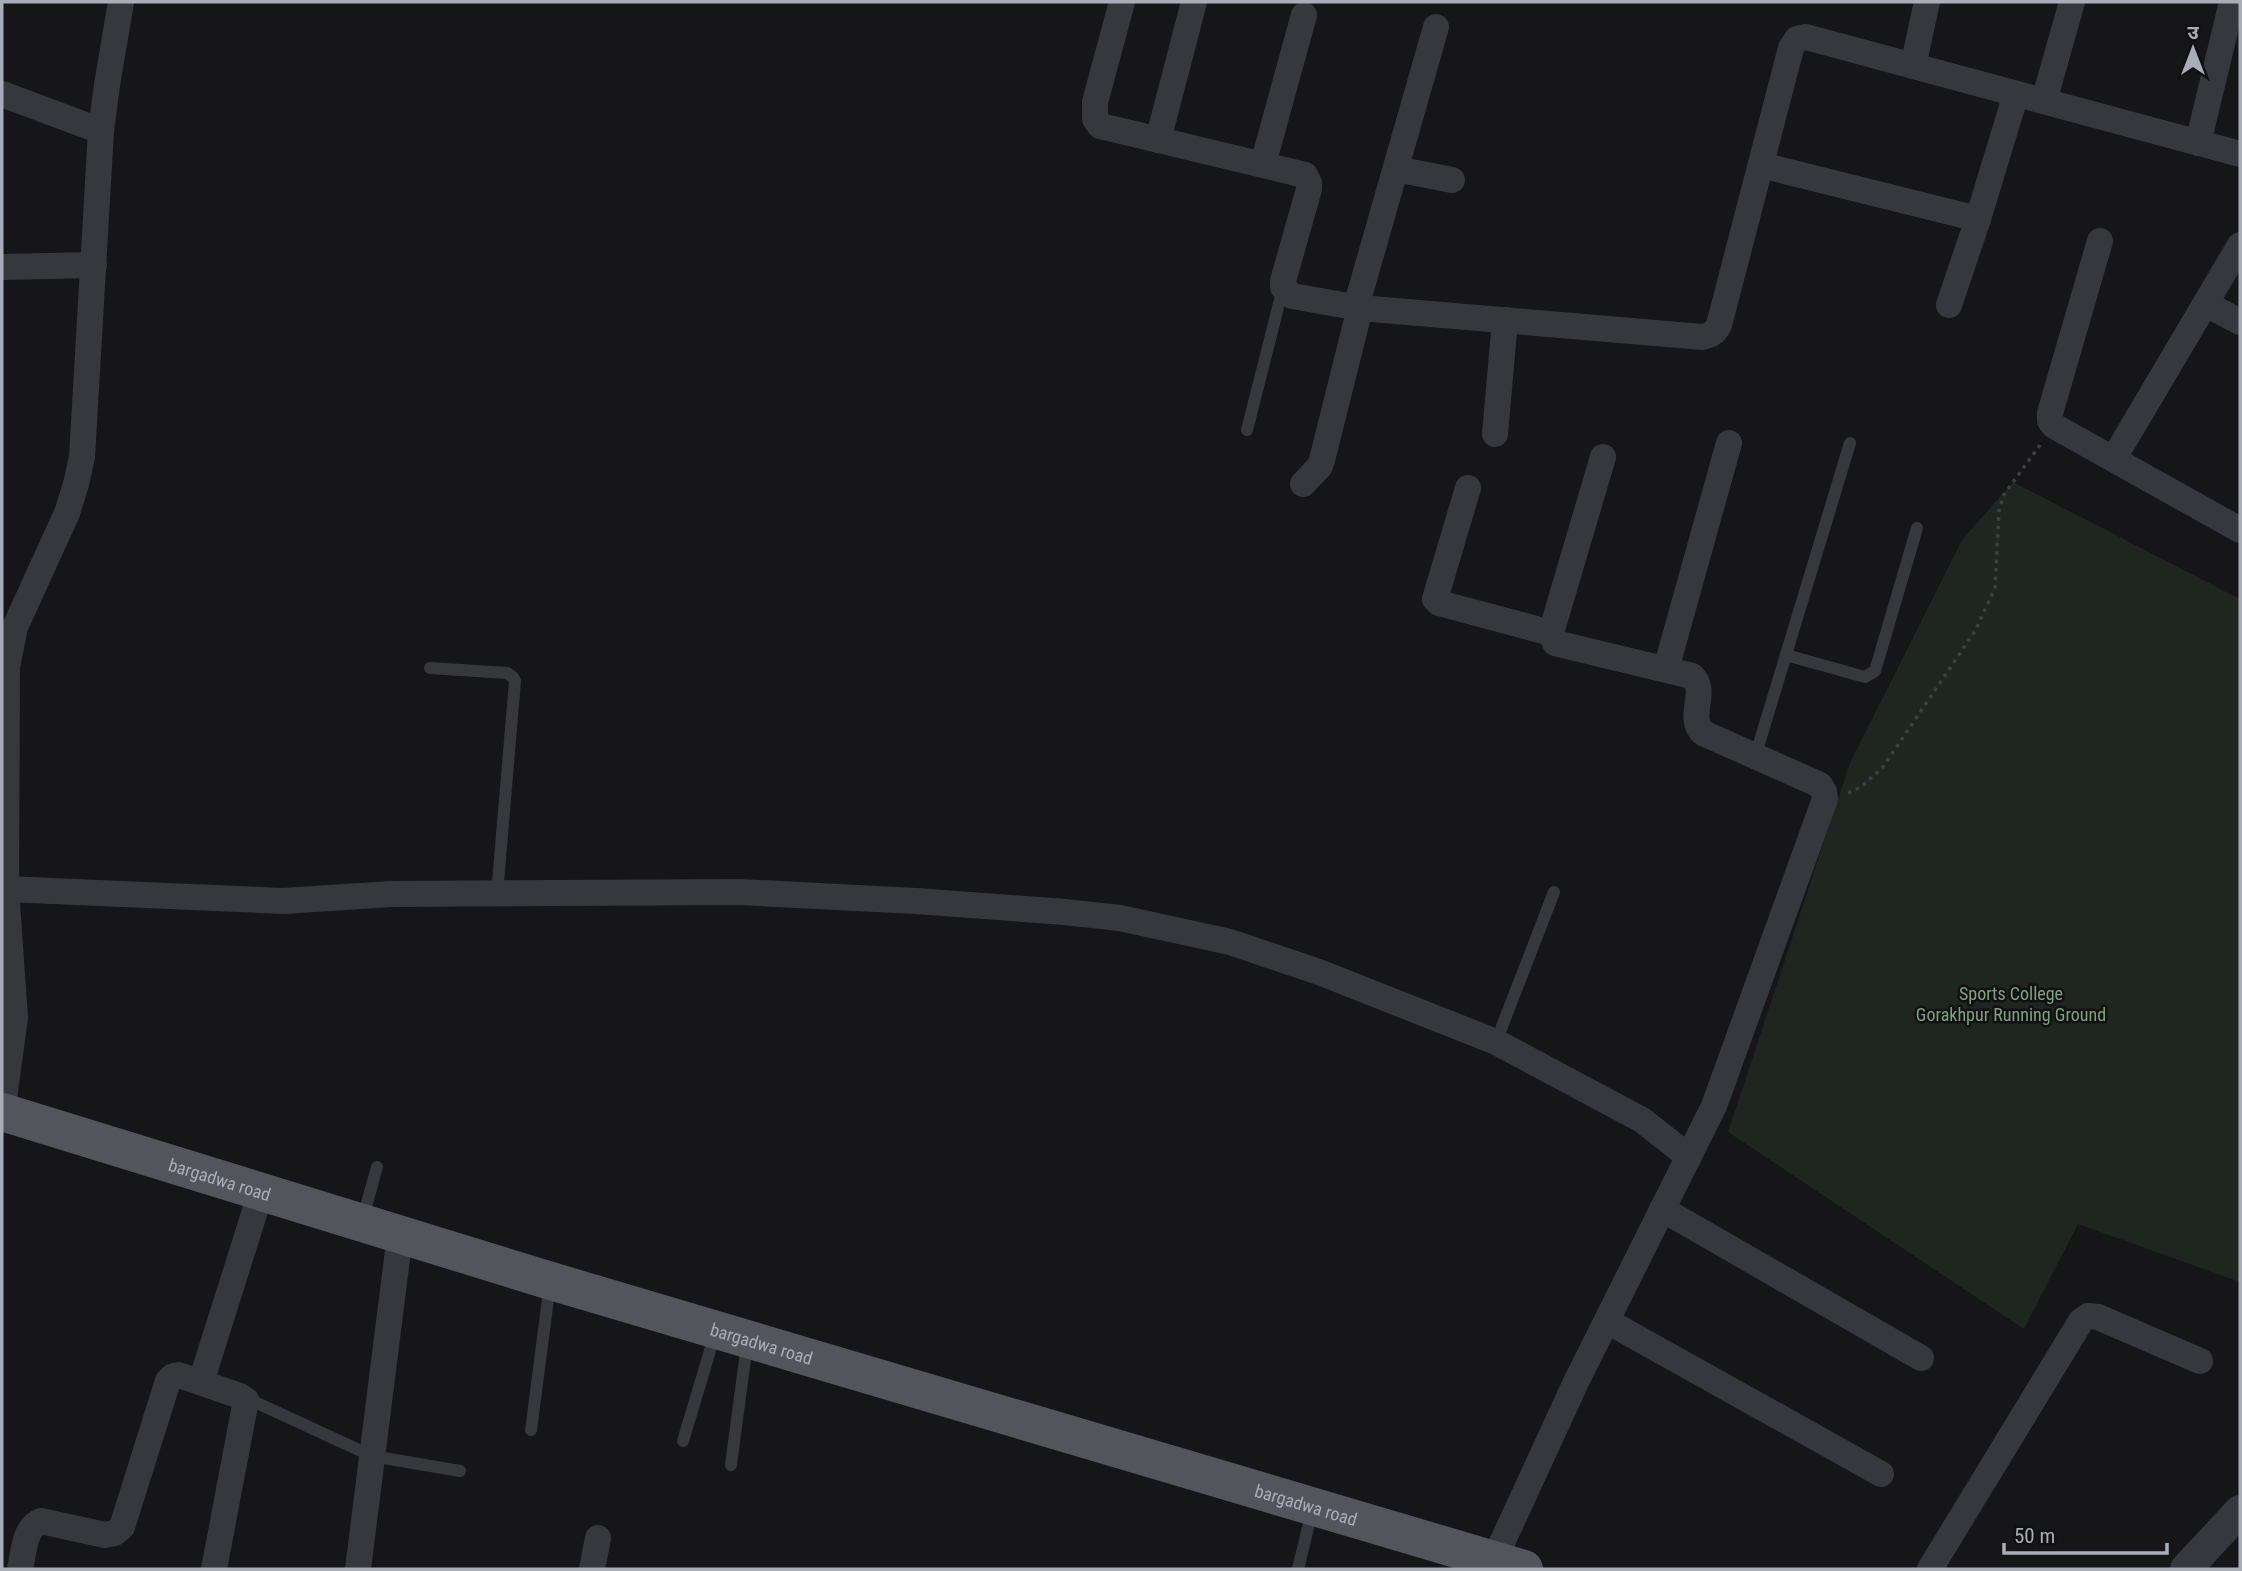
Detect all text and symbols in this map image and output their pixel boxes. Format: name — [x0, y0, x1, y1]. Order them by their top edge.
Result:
north arrow — [2158, 14, 2228, 84]
text: उ — [2187, 21, 2199, 44]
park label: Sports College Gorakhpur Running Ground — [1916, 983, 2106, 1025]
street label: bargadwa road — [166, 1153, 274, 1205]
street label: bargadwa road — [708, 1318, 815, 1368]
street label: bargadwa road — [1253, 1479, 1360, 1530]
scale bar — [2004, 1512, 2167, 1556]
text: 50 m — [2014, 1524, 2055, 1548]

